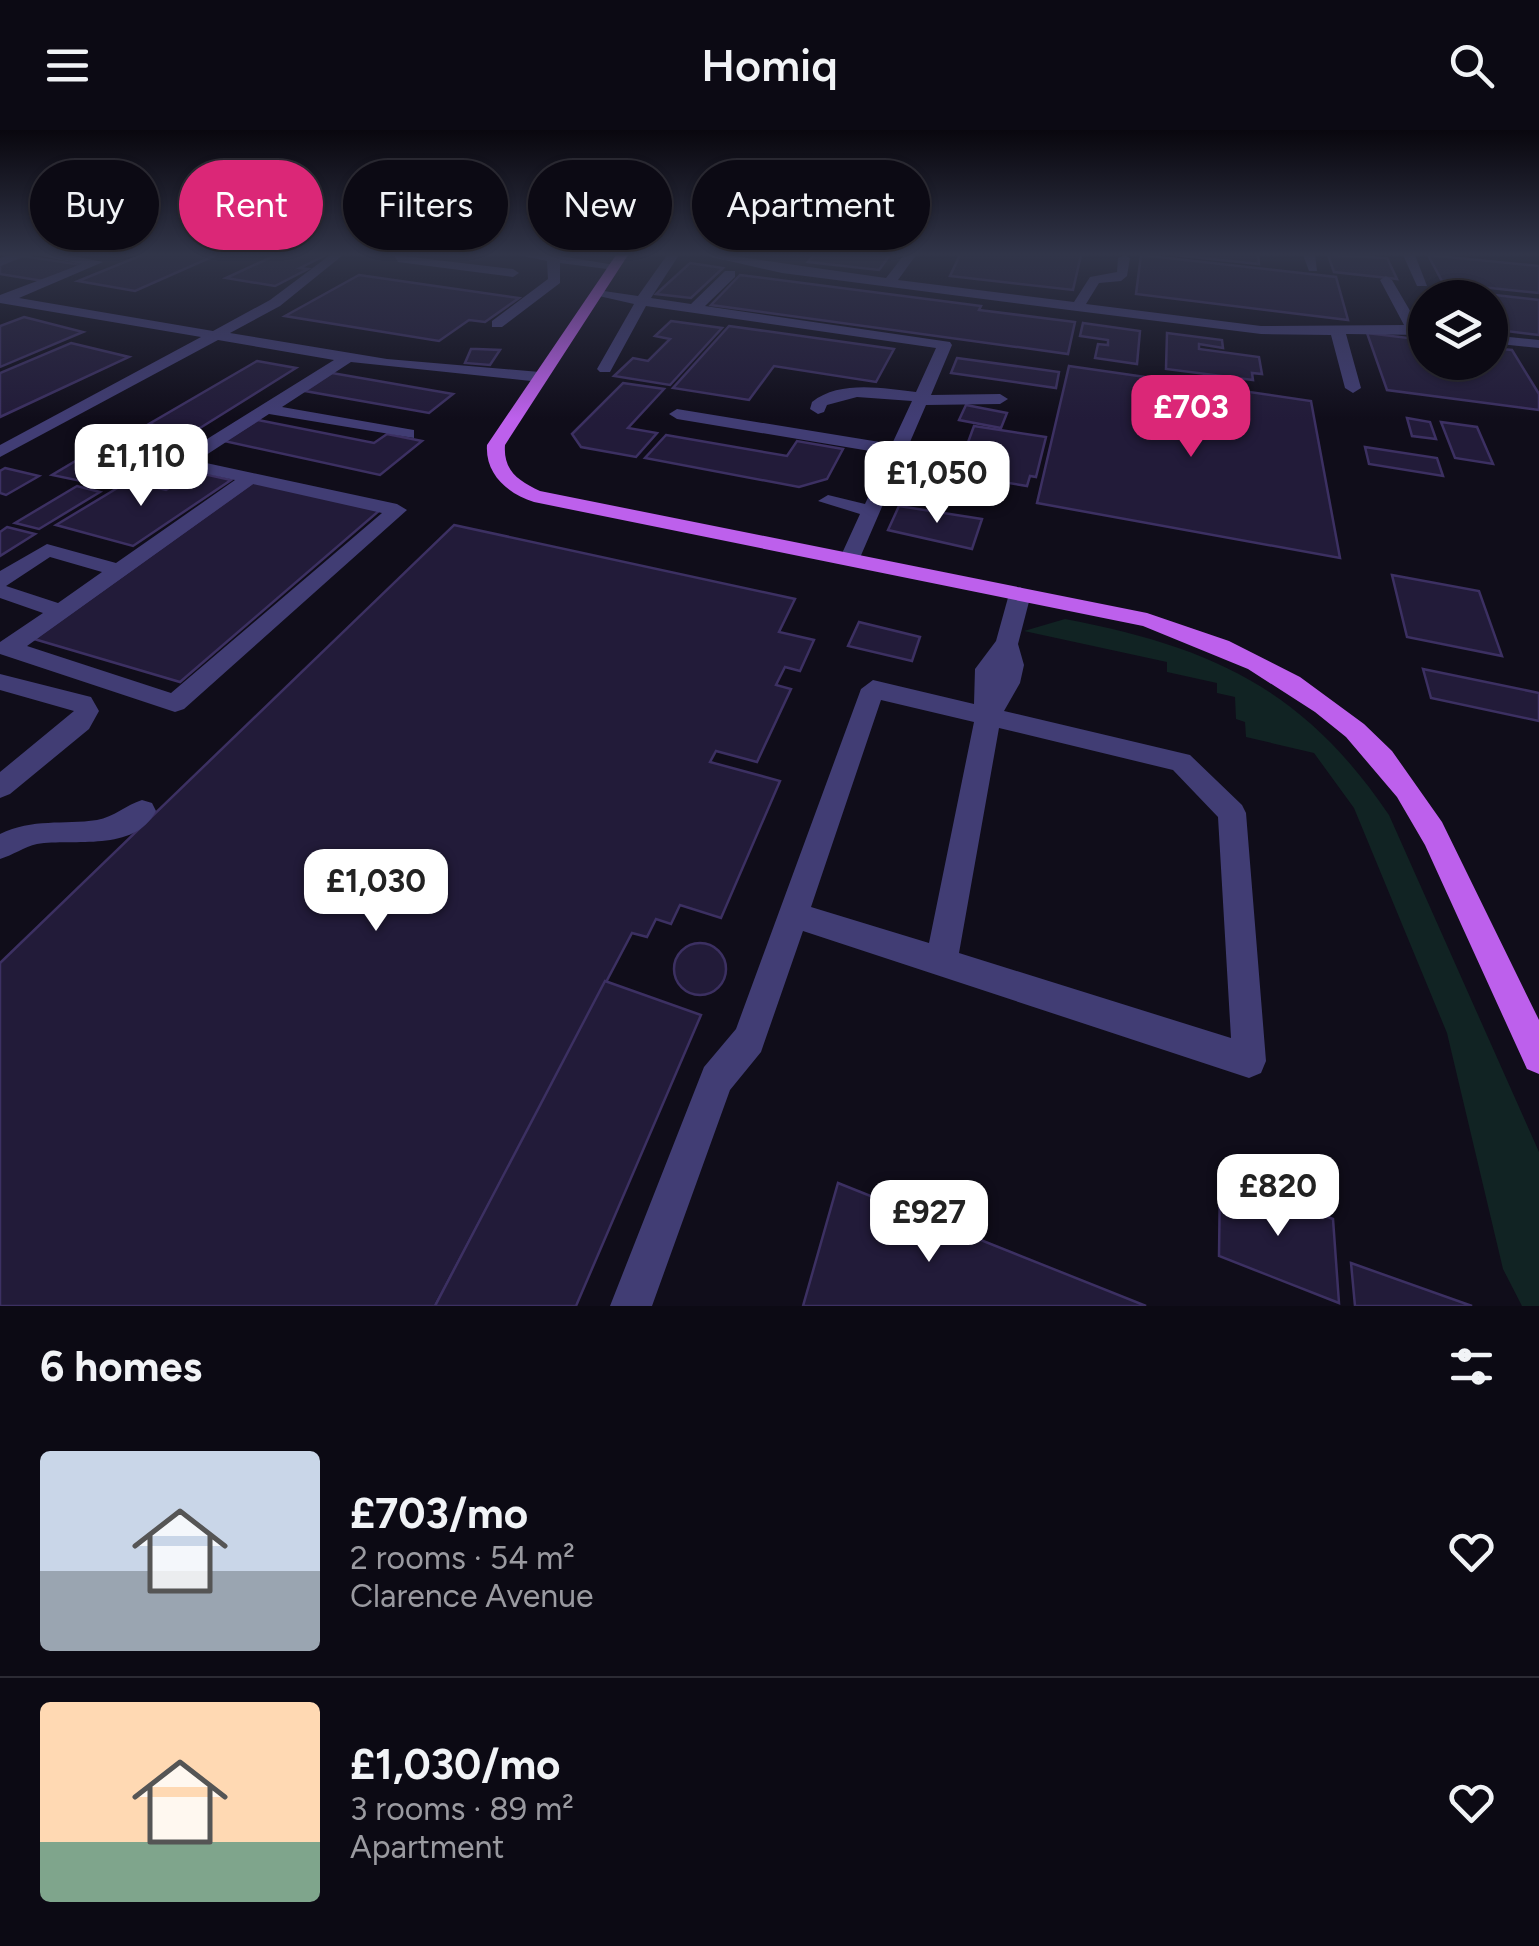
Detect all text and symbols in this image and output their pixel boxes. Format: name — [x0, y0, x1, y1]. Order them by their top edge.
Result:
icon: menu — [40, 38, 95, 93]
text: Homiq — [701, 38, 838, 92]
icon: search — [1444, 38, 1499, 93]
chip: Buy — [30, 160, 159, 250]
chip: Rent — [179, 160, 323, 250]
chip: Filters — [343, 160, 508, 250]
chip: New — [528, 160, 672, 250]
chip: Apartment — [692, 160, 930, 250]
map controls — [1408, 280, 1508, 380]
button: layers — [1408, 280, 1508, 380]
pin: £703 — [1132, 375, 1250, 460]
text: £703 — [1153, 388, 1229, 426]
pin: £1,110 — [60, 424, 222, 509]
text: £1,110 — [97, 437, 185, 475]
pin: £1,050 — [856, 441, 1018, 526]
text: £1,050 — [887, 454, 987, 492]
pin: £1,030 — [295, 849, 457, 934]
text: £1,030 — [326, 862, 426, 900]
pin: £820 — [1219, 1154, 1337, 1239]
text: £820 — [1239, 1167, 1317, 1205]
pin: £927 — [870, 1180, 988, 1265]
text: £927 — [892, 1193, 966, 1231]
icon: filters — [1444, 1339, 1499, 1394]
text: 6 homes — [40, 1341, 202, 1392]
text: £703/mo — [350, 1488, 528, 1539]
icon: home — [120, 1491, 240, 1611]
icon: heart — [1444, 1524, 1499, 1579]
text: 2 rooms · 54 m² — [350, 1539, 575, 1577]
text: Clarence Avenue — [350, 1577, 593, 1615]
text: £1,030/mo — [350, 1739, 560, 1790]
icon: home — [120, 1742, 240, 1862]
icon: heart — [1444, 1775, 1499, 1830]
text: 3 rooms · 89 m² — [350, 1790, 574, 1828]
text: Apartment — [350, 1828, 504, 1866]

